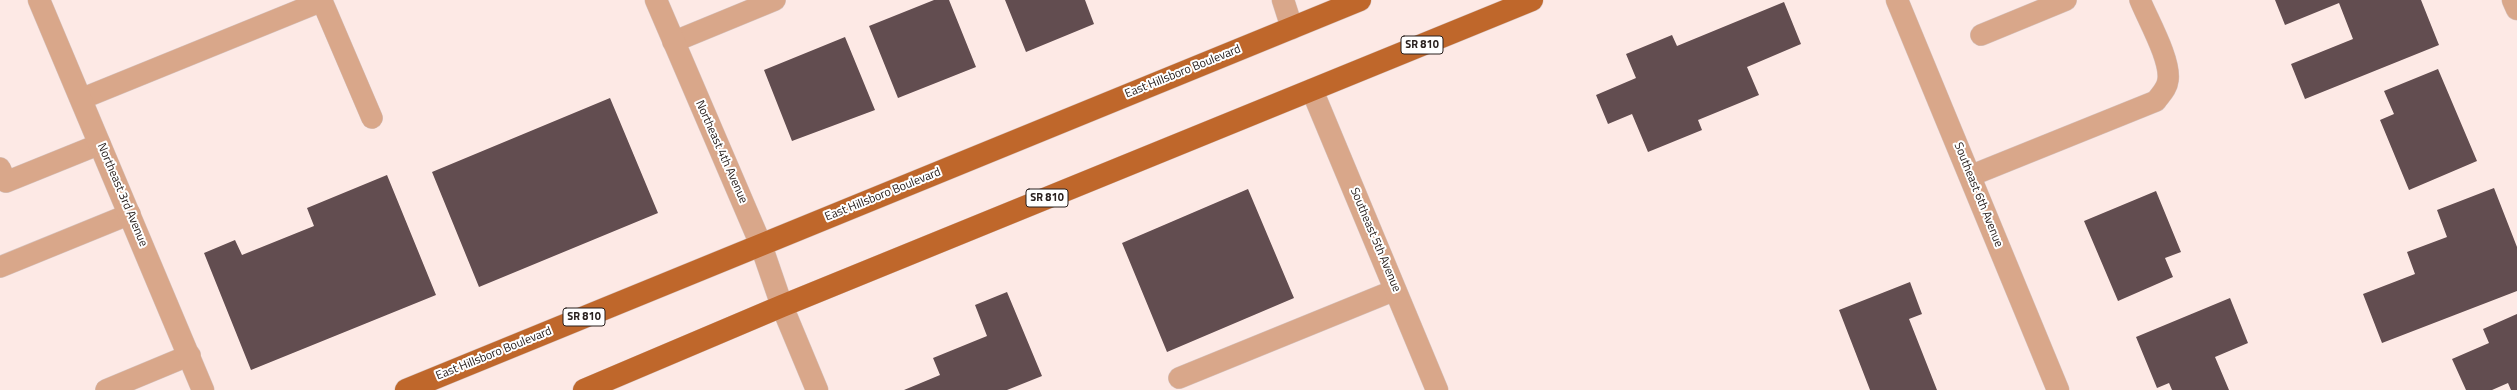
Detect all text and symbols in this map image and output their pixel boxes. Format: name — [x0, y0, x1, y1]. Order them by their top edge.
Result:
road number: SR 810 — [1401, 36, 1443, 54]
street label: East Hillsboro Boulevard — [1123, 42, 1243, 102]
street label: Northeast 4th Avenue — [692, 98, 750, 206]
street label: Southeast 6th Avenue — [1950, 140, 2006, 250]
street label: Northeast 3rd Avenue — [94, 141, 150, 249]
street label: East Hillsboro Boulevard — [823, 165, 943, 225]
street label: Southeast 5th Avenue — [1347, 186, 1403, 294]
road number: SR 810 — [1026, 189, 1068, 207]
road number: SR 810 — [563, 308, 605, 326]
street label: East Hillsboro Boulevard — [434, 324, 554, 384]

